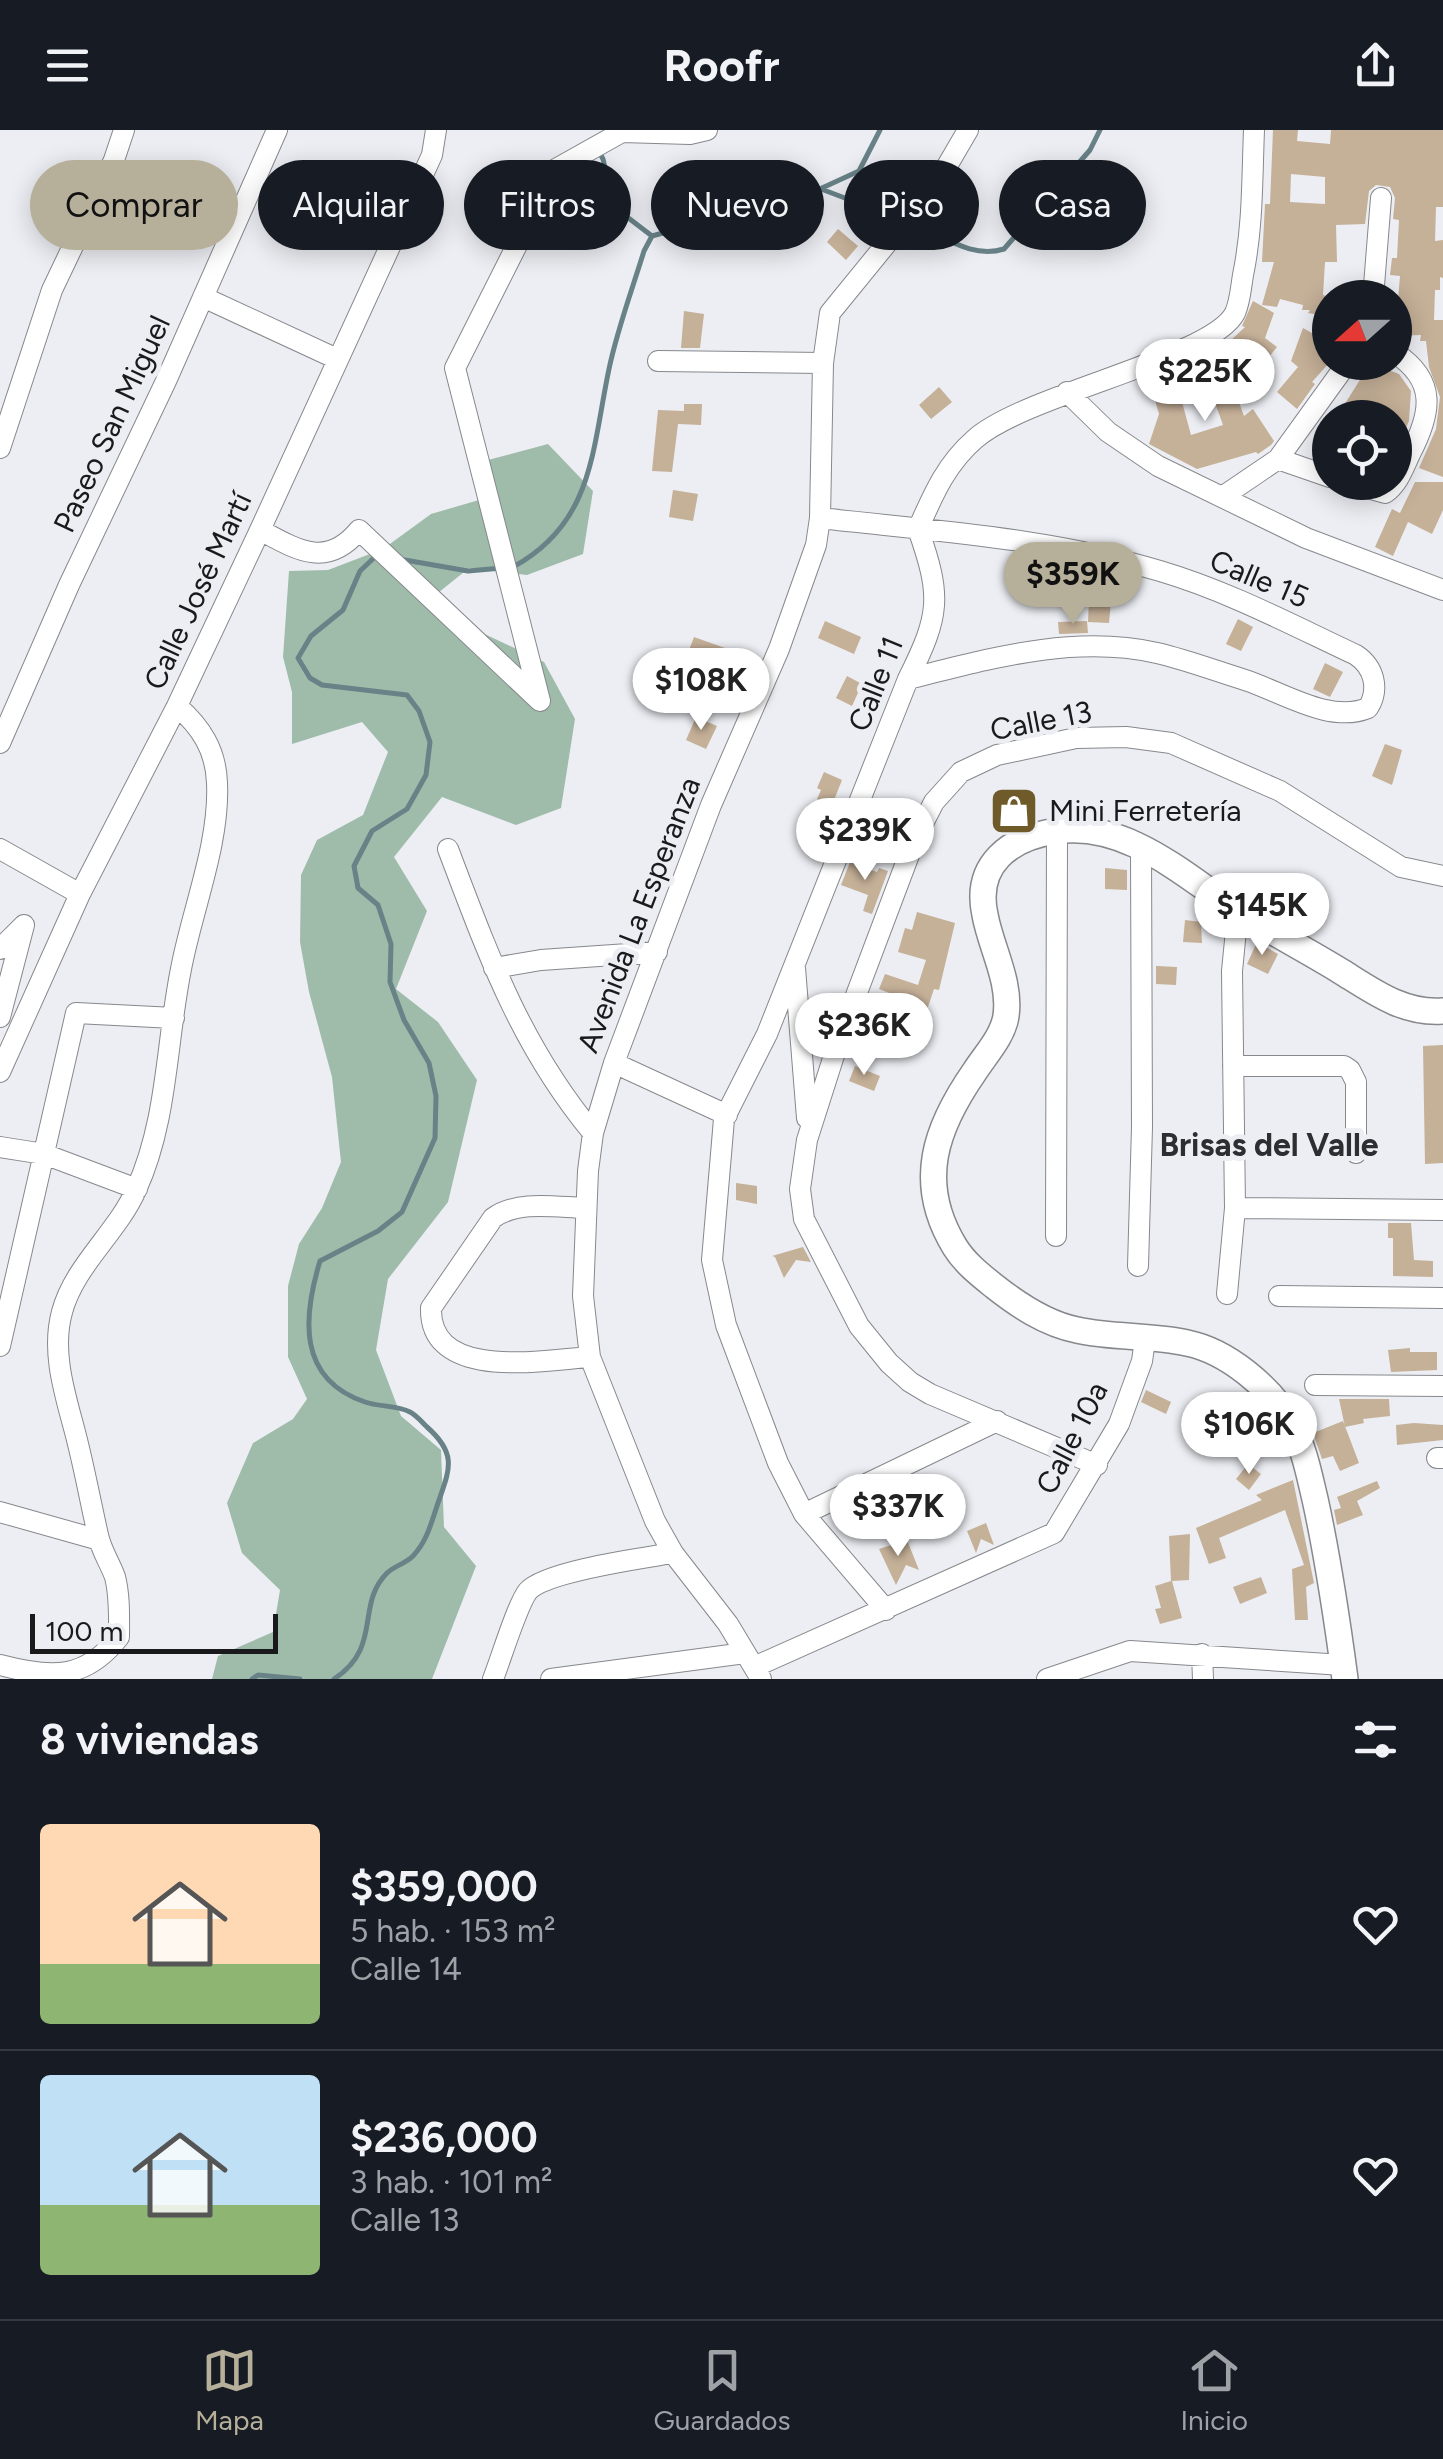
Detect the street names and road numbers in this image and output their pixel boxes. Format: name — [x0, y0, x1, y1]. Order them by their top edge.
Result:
street label: Paseo San Miguel — [45, 309, 178, 538]
street label: Calle José Martí — [136, 484, 260, 695]
street label: Calle 15 — [1204, 541, 1314, 616]
street label: Calle 11 — [840, 631, 911, 737]
street label: Calle 13 — [987, 693, 1095, 748]
street label: Avenida La Esperanza — [569, 772, 708, 1058]
street label: Calle 10a — [1028, 1376, 1115, 1500]

